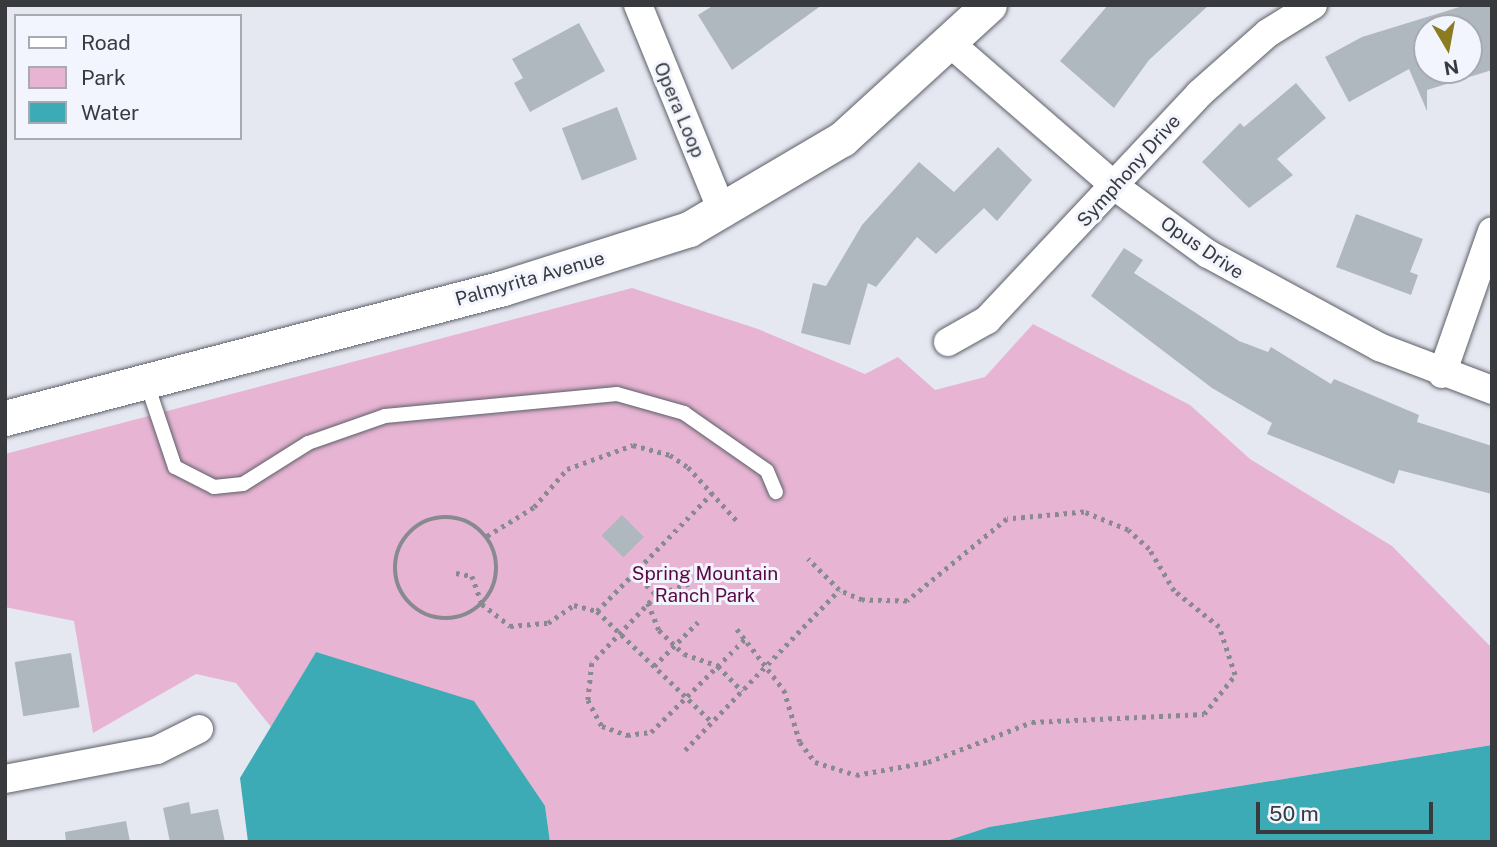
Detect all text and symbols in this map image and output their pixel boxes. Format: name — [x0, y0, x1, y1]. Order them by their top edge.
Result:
legend — [14, 14, 242, 140]
north arrow — [1413, 14, 1483, 84]
text: Road — [81, 30, 131, 55]
text: N — [1442, 56, 1461, 80]
street label: Opera Loop — [649, 59, 709, 161]
text: Park — [81, 65, 126, 90]
text: Water — [81, 100, 139, 125]
street label: Symphony Drive — [1073, 110, 1185, 232]
street label: Opus Drive — [1156, 212, 1248, 284]
street label: Palmyrita Avenue — [453, 247, 607, 311]
park label: Spring Mountain Ranch Park — [632, 563, 778, 607]
scale bar — [1259, 788, 1436, 832]
text: 50 m — [1269, 801, 1319, 826]

